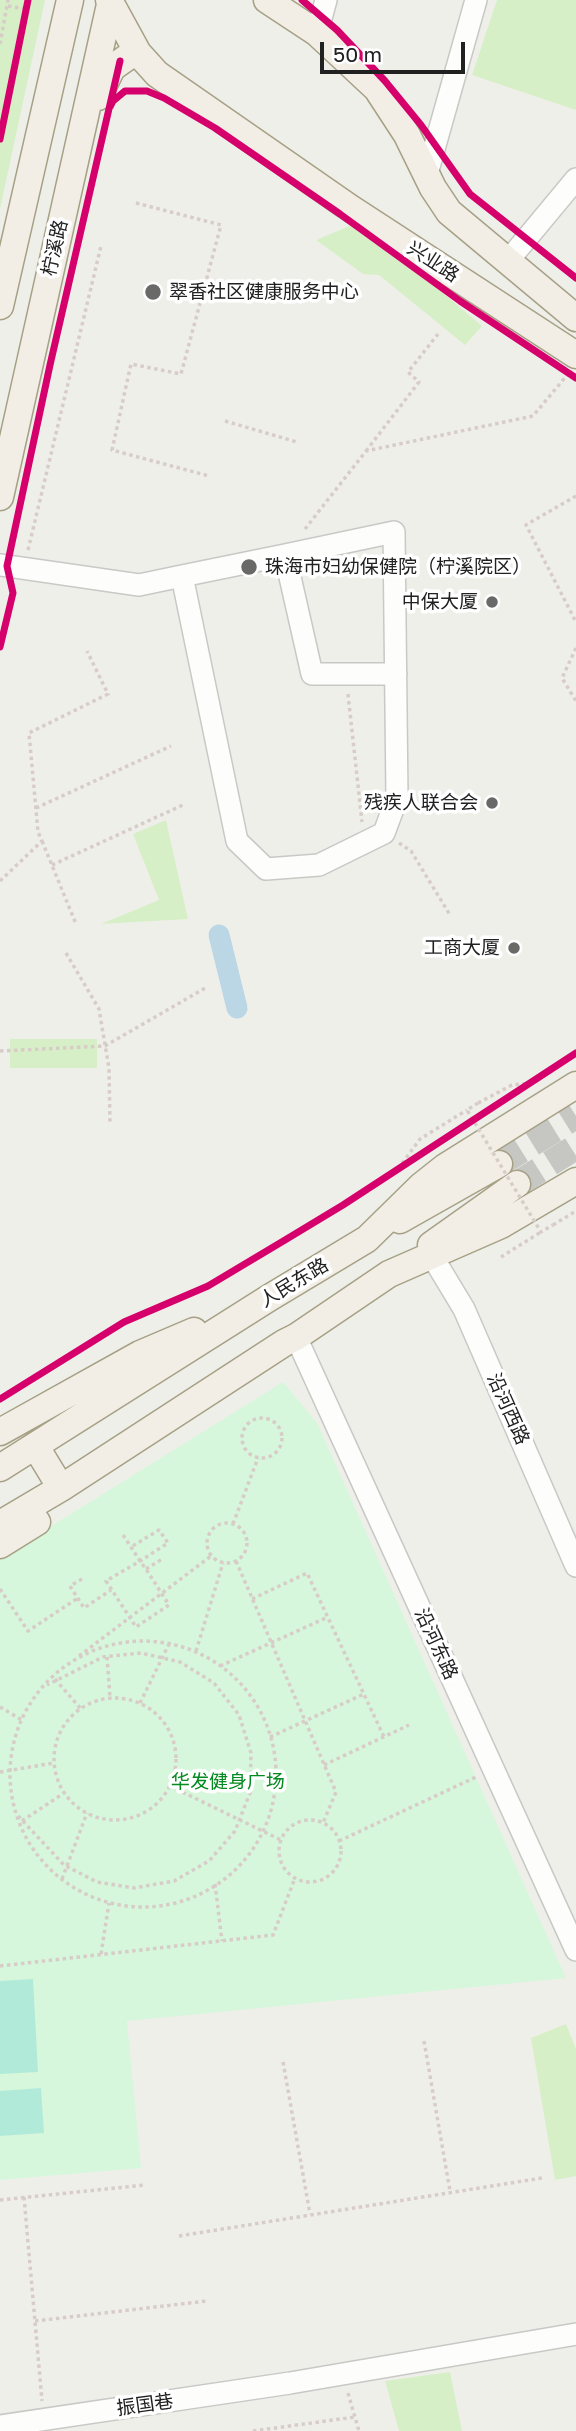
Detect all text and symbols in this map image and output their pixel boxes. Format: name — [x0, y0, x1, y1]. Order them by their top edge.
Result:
scale bar — [324, 28, 469, 72]
text: 50 m — [333, 41, 382, 67]
street label: 柠溪路 — [37, 218, 73, 278]
street label: 兴业路 — [403, 237, 463, 287]
place label: 翠香社区健康服务中心 — [169, 281, 359, 303]
marker: 翠香社区健康服务中心 — [143, 282, 163, 302]
place label: 珠海市妇幼保健院（柠溪院区） — [265, 556, 531, 578]
marker: 珠海市妇幼保健院（柠溪院区） — [239, 557, 259, 577]
place label: 中保大厦 — [402, 591, 478, 613]
marker: 中保大厦 — [484, 594, 500, 610]
place label: 残疾人联合会 — [364, 792, 478, 814]
marker: 残疾人联合会 — [484, 795, 500, 811]
place label: 工商大厦 — [424, 937, 500, 959]
marker: 工商大厦 — [506, 940, 522, 956]
street label: 人民东路 — [256, 1254, 332, 1312]
street label: 沿河西路 — [482, 1370, 534, 1448]
street label: 沿河东路 — [410, 1605, 462, 1683]
park label: 华发健身广场 — [171, 1771, 285, 1793]
street label: 振国巷 — [115, 2390, 175, 2420]

